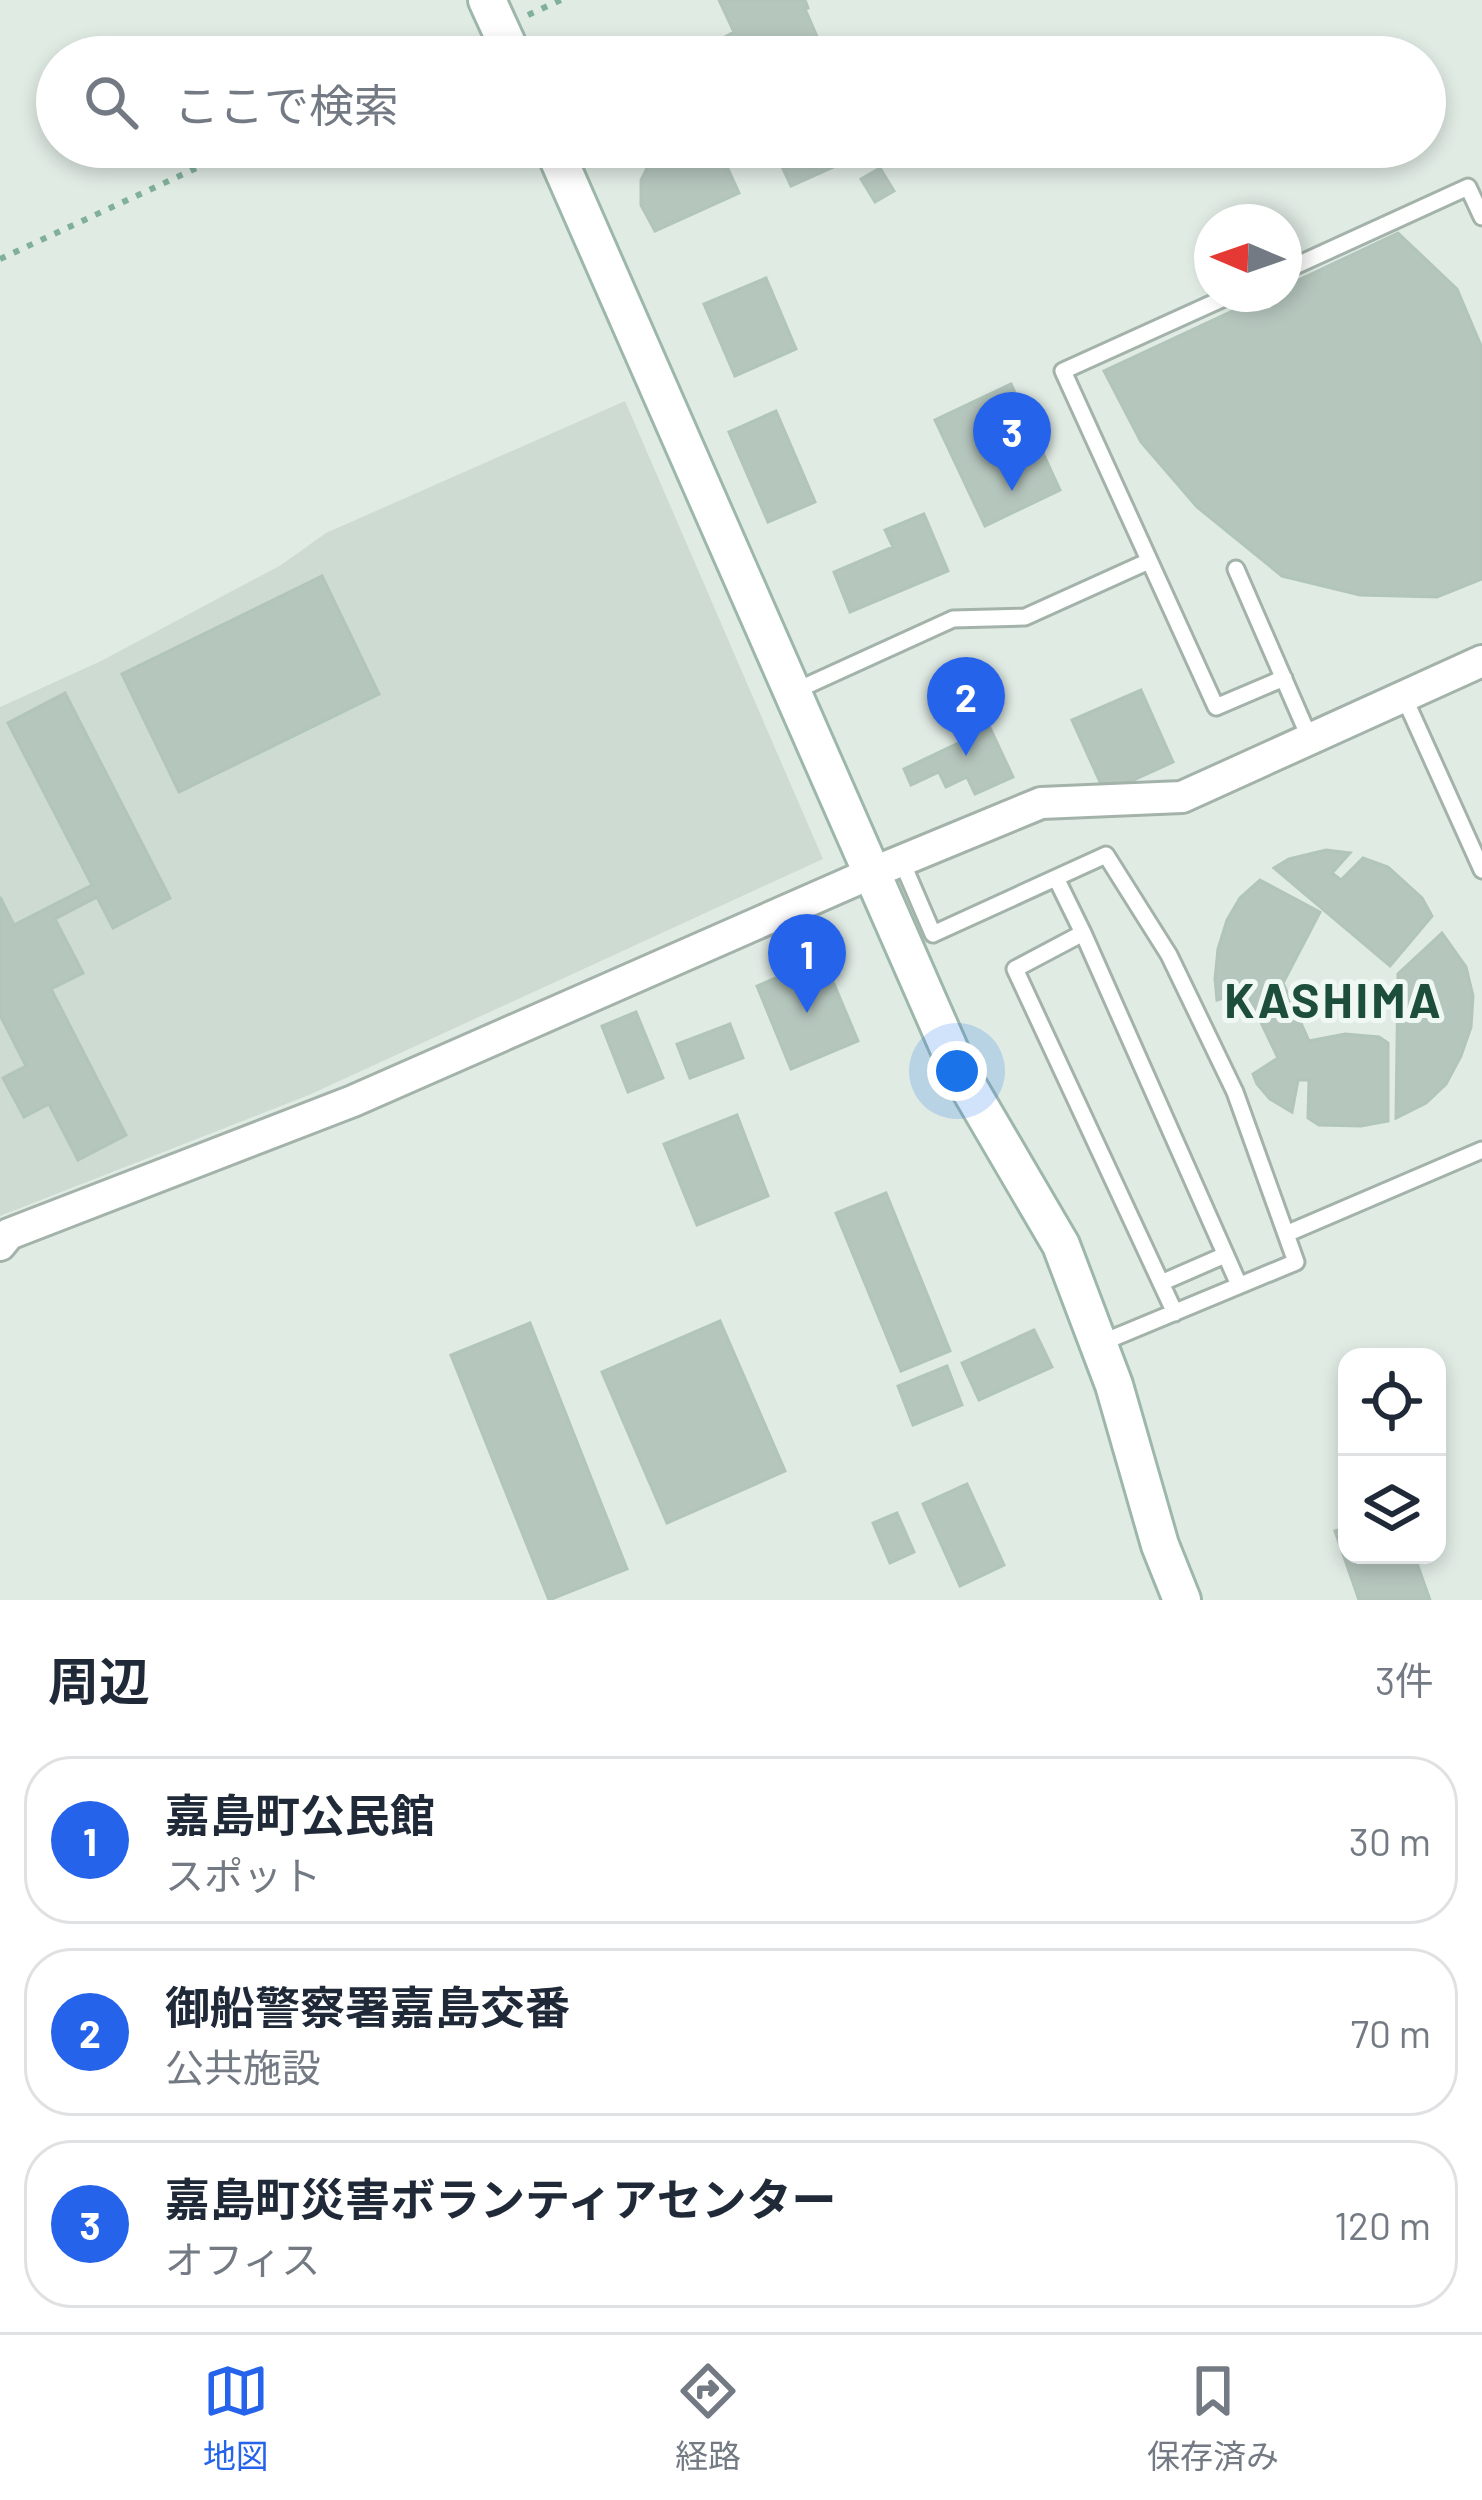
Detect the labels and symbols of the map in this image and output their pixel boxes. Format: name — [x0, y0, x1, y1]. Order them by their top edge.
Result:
north arrow — [1194, 204, 1302, 312]
pin: 3 — [973, 392, 1051, 491]
pin: 2 — [927, 657, 1005, 756]
pin: 1 — [768, 914, 846, 1013]
district label: KASHIMA — [1224, 970, 1444, 1028]
your location — [927, 1041, 987, 1101]

